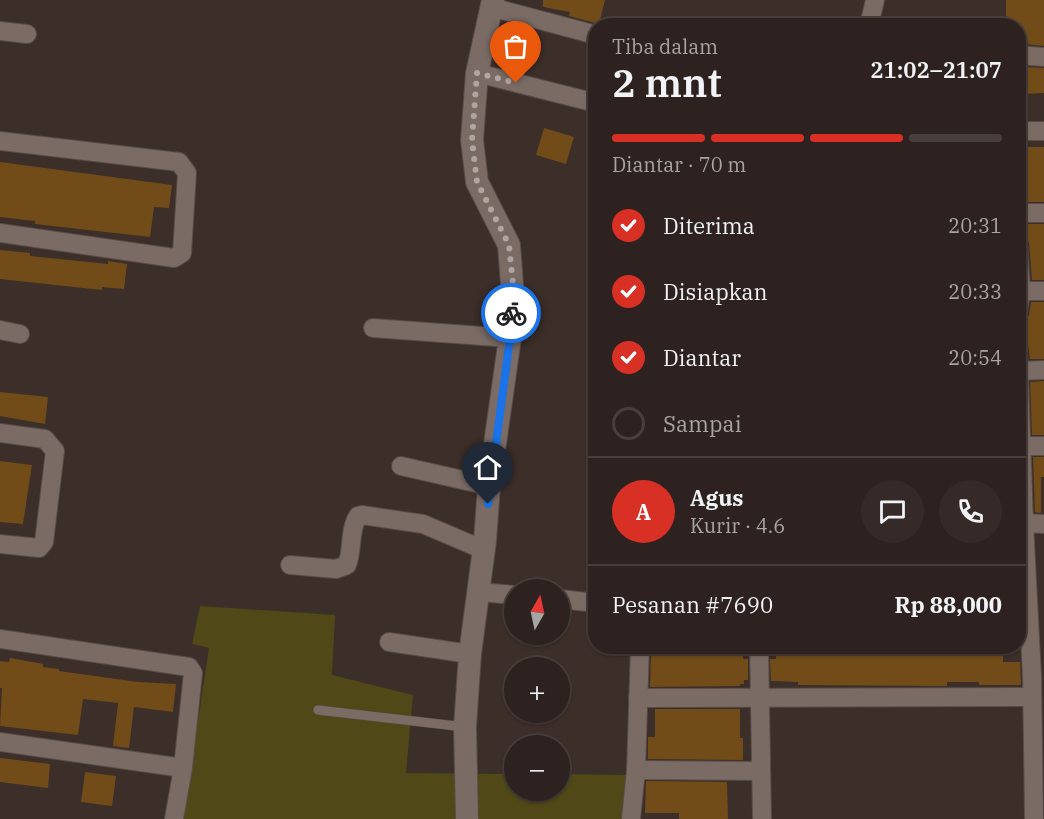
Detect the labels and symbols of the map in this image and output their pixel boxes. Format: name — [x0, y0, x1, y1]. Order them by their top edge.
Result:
pin — [490, 21, 541, 83]
courier — [481, 283, 541, 343]
pin — [462, 442, 513, 504]
north arrow — [504, 579, 570, 645]

